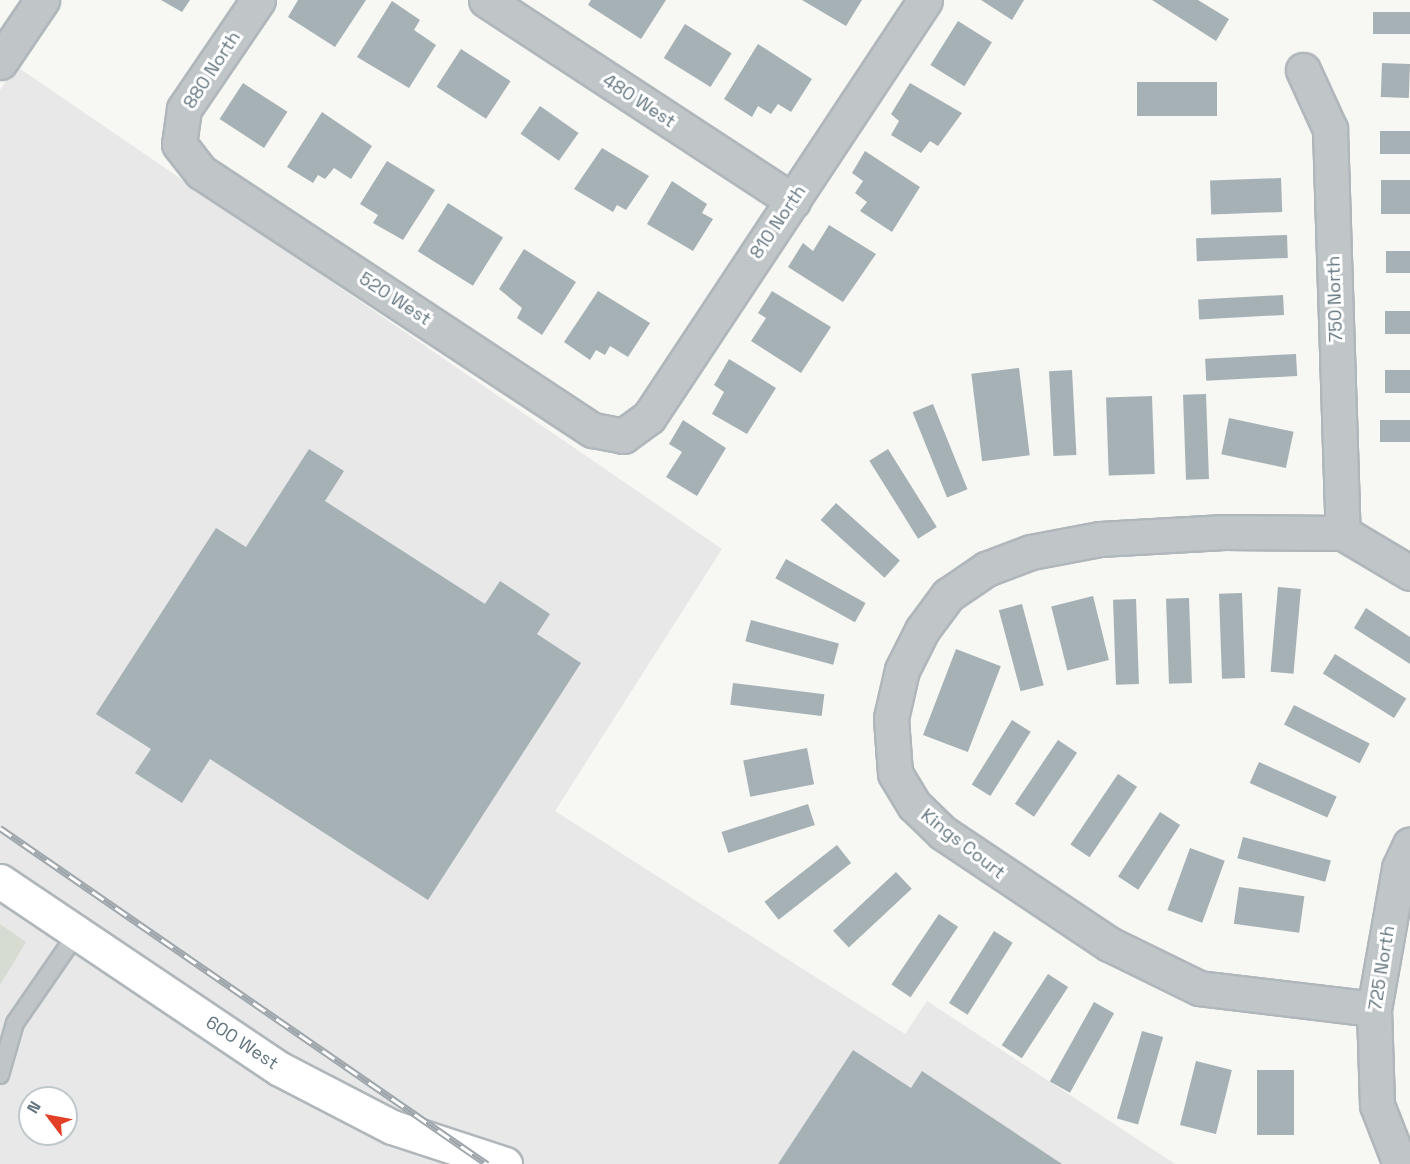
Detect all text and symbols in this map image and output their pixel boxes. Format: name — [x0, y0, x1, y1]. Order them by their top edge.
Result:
street label: 880 North — [179, 27, 245, 113]
street label: 480 West — [599, 70, 679, 132]
street label: 810 North — [746, 181, 810, 263]
street label: 750 North — [1323, 256, 1347, 342]
street label: 520 West — [355, 268, 435, 330]
street label: Kings Court — [917, 804, 1009, 884]
street label: 725 North — [1365, 924, 1399, 1012]
street label: 600 West — [202, 1011, 282, 1075]
north arrow — [18, 1086, 78, 1146]
text: N — [22, 1097, 46, 1117]

